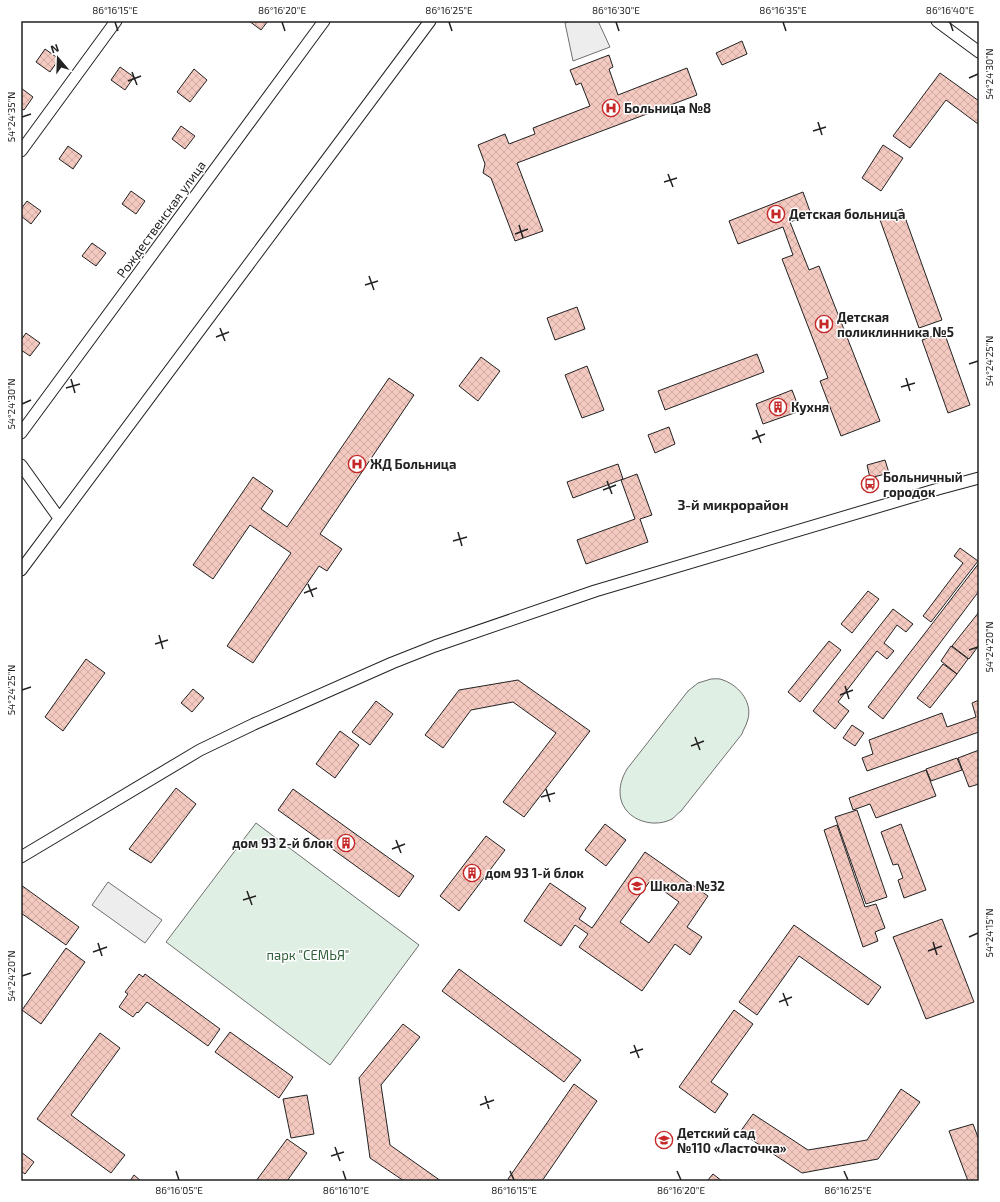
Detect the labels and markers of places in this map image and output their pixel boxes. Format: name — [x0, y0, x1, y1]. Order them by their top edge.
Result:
hospital icon: Больница №8 — [601, 98, 621, 118]
place label: Больница №8 — [624, 100, 711, 116]
hospital icon: Детская больница — [766, 204, 786, 224]
place label: Детская больница — [789, 206, 905, 222]
place label: Детская поликлинника №5 — [837, 309, 954, 340]
hospital icon: Детская поликлинника №5 — [814, 314, 834, 334]
building icon: Кухня — [768, 397, 788, 417]
place label: Кухня — [791, 399, 829, 415]
hospital icon: ЖД Больница — [347, 454, 367, 474]
place label: ЖД Больница — [370, 456, 456, 472]
place label: Больничный городок — [883, 469, 963, 500]
bus stop icon: Больничный городок — [860, 474, 880, 494]
building icon: дом 93 2-й блок — [336, 833, 356, 853]
place label: дом 93 2-й блок — [232, 835, 334, 851]
building icon: дом 93 1-й блок — [462, 863, 482, 883]
place label: дом 93 1-й блок — [485, 865, 585, 881]
school or university icon: Школа №32 — [627, 876, 647, 896]
place label: Школа №32 — [650, 878, 725, 894]
place label: Детский сад №110 «Ласточка» — [677, 1125, 787, 1156]
school or university icon: Детский сад №110 «Ласточка» — [654, 1130, 674, 1150]

